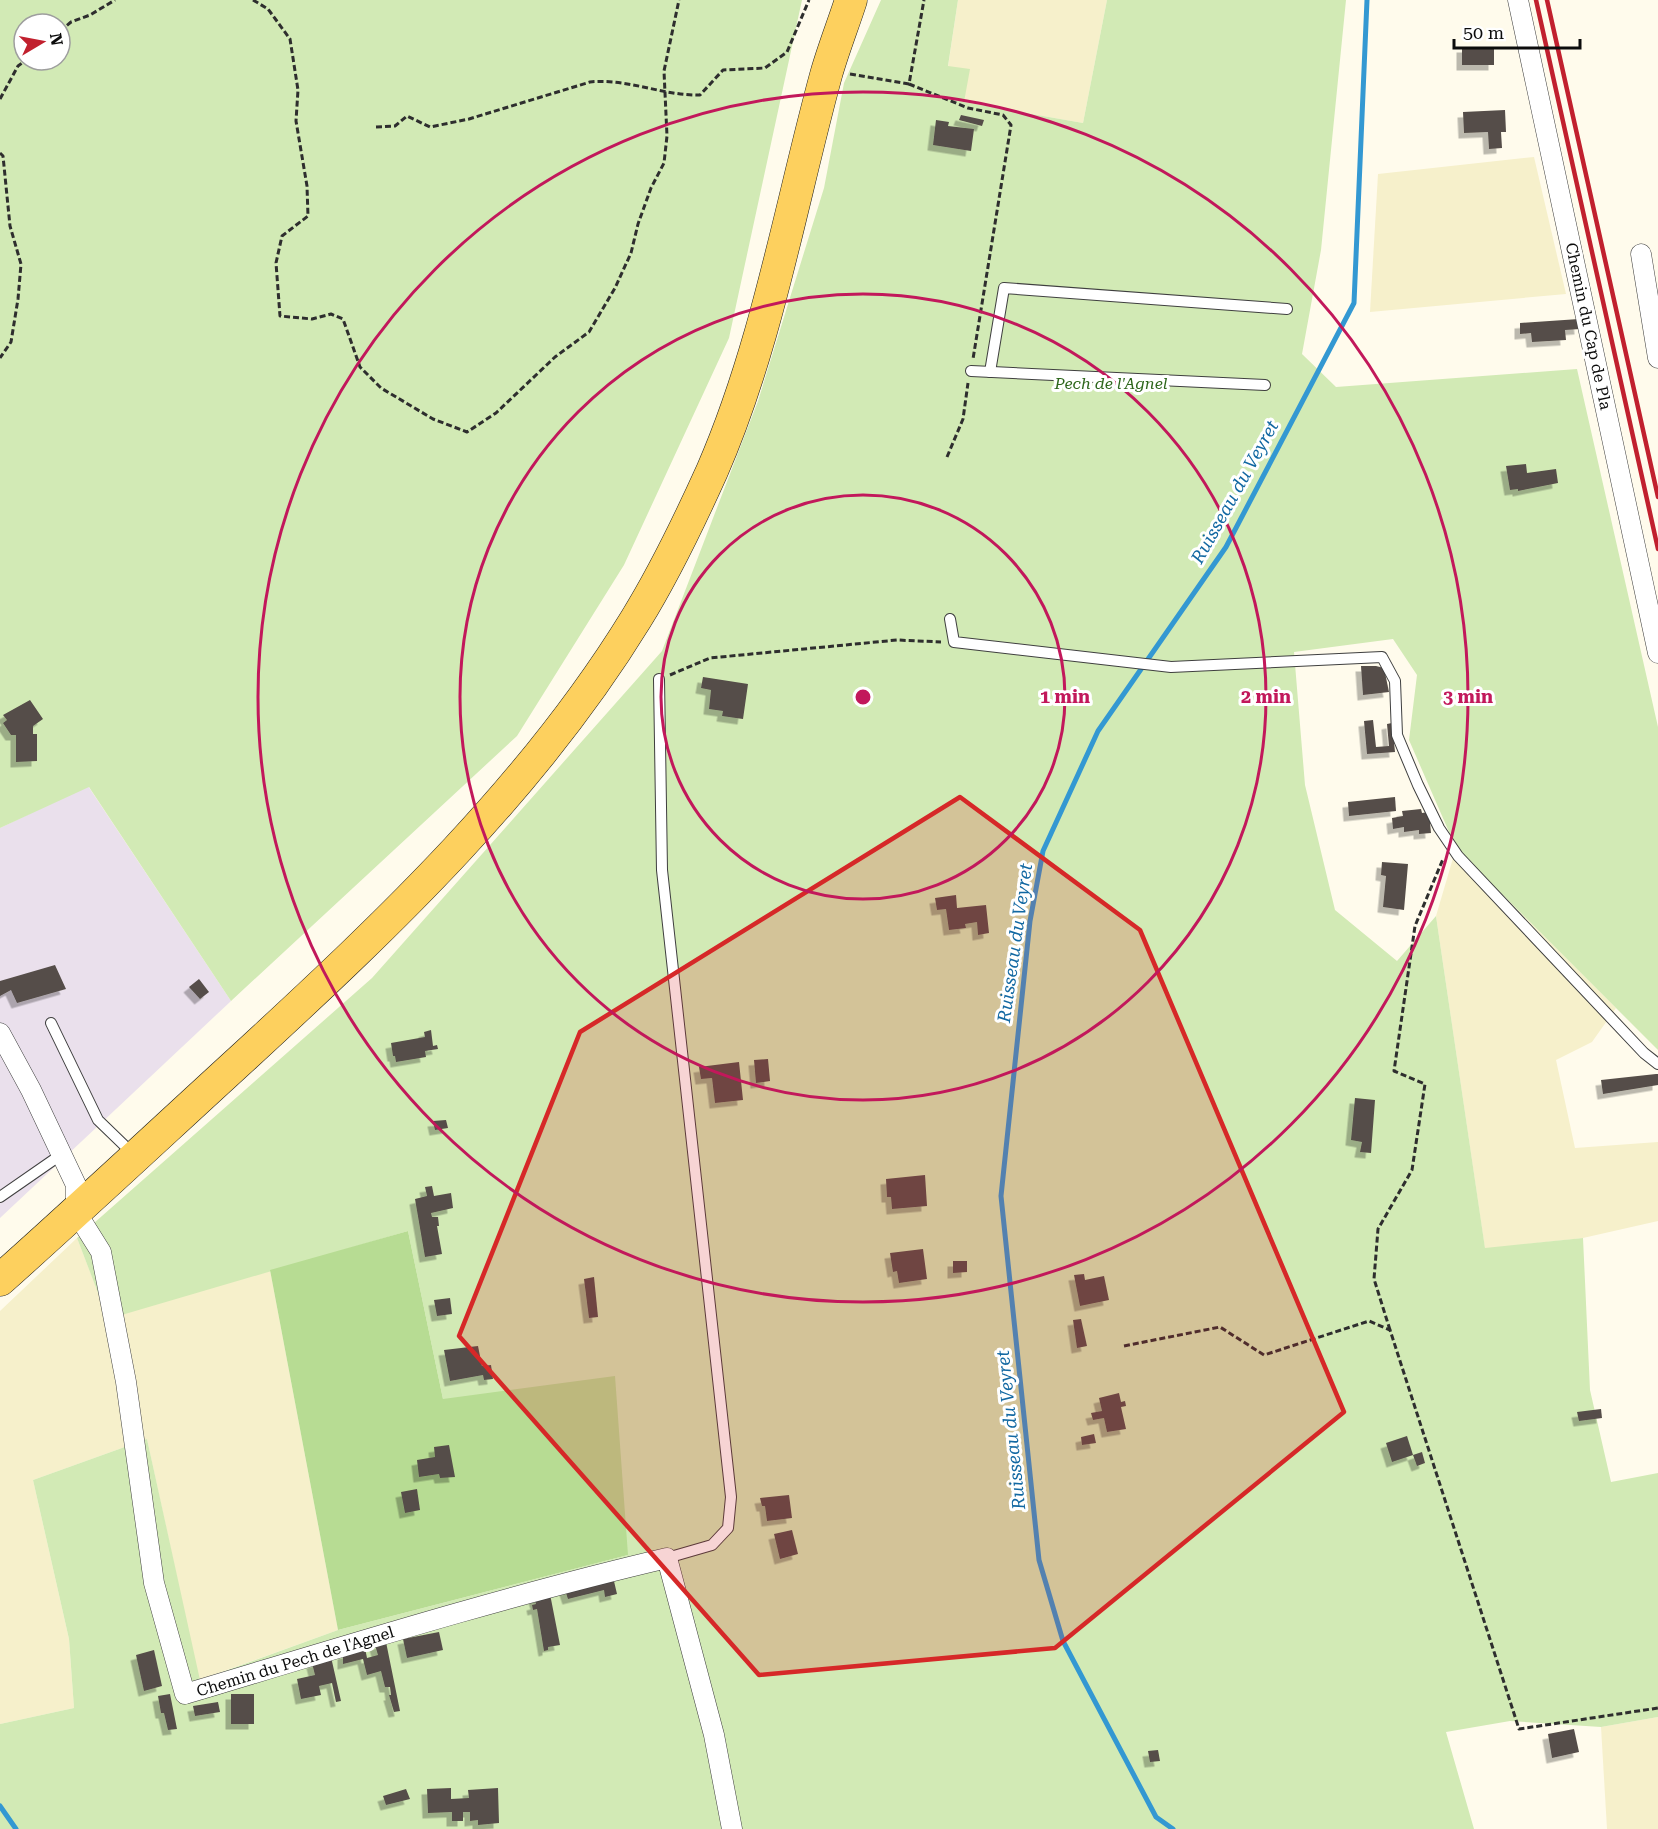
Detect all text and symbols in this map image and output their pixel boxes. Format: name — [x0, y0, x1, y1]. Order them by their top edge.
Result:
north arrow — [12, 12, 72, 72]
scale bar — [1454, 12, 1580, 50]
text: 50 m — [1463, 22, 1504, 43]
text: N — [46, 32, 67, 47]
street label: Chemin du Cap de Pla — [1561, 241, 1616, 412]
park label: Pech de l'Agnel — [1053, 374, 1168, 393]
water label: Ruisseau du Veyret — [1186, 416, 1283, 568]
text: 1 min — [1040, 686, 1090, 707]
text: 2 min — [1241, 686, 1291, 707]
text: 3 min — [1443, 686, 1493, 707]
centre of rings — [853, 687, 873, 707]
water label: Ruisseau du Veyret — [993, 862, 1036, 1025]
water label: Ruisseau du Veyret — [992, 1349, 1029, 1512]
street label: Chemin du Pech de l'Agnel — [194, 1622, 396, 1701]

